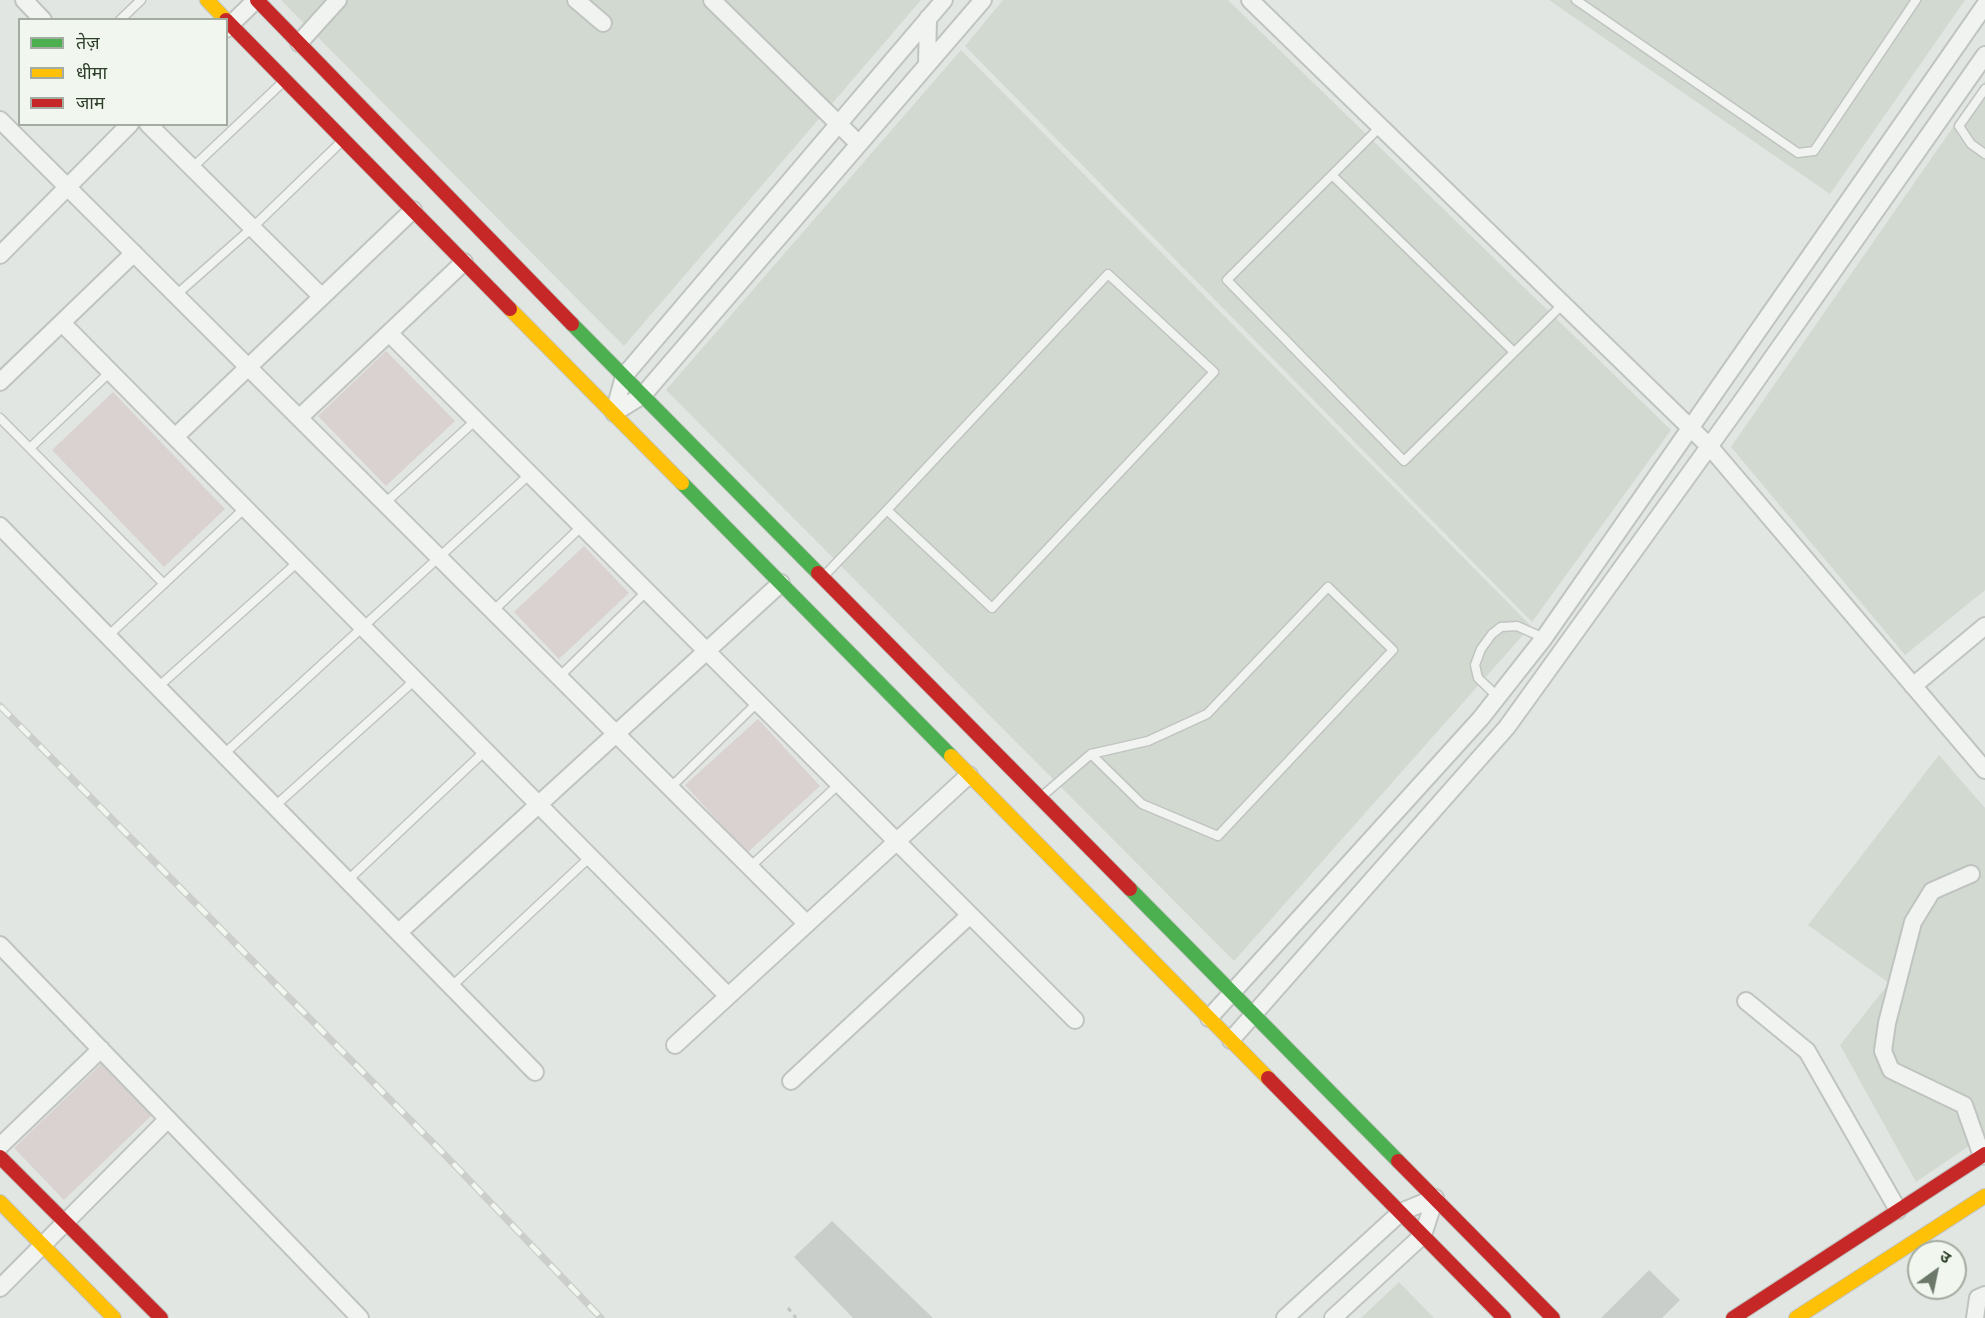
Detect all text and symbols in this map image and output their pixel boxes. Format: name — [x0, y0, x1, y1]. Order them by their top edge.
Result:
legend — [18, 18, 228, 126]
text: तेज़ — [76, 31, 100, 53]
text: धीमा — [76, 61, 107, 83]
text: जाम — [76, 91, 105, 113]
north arrow — [1907, 1240, 1967, 1300]
text: उ — [1936, 1246, 1955, 1268]

